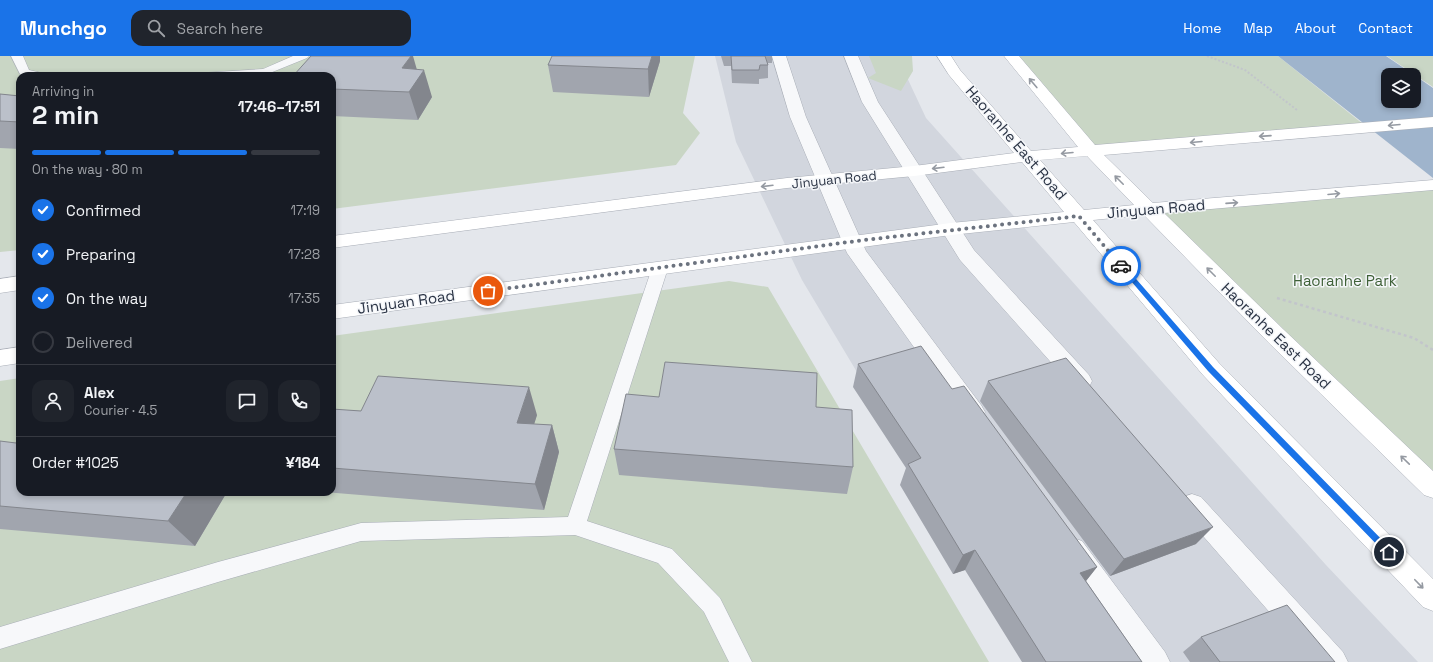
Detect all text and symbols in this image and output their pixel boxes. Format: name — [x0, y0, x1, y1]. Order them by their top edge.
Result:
search box — [131, 10, 411, 46]
text: Munchgo — [20, 16, 107, 41]
icon: search — [145, 17, 167, 39]
text: Search here — [177, 19, 263, 38]
text: Home — [1183, 19, 1221, 37]
text: Map — [1243, 19, 1273, 37]
text: About — [1295, 19, 1336, 37]
text: Contact — [1358, 19, 1413, 37]
map controls — [1381, 68, 1421, 108]
button: layers — [1381, 68, 1421, 108]
one-way arrow — [1028, 77, 1037, 88]
street label: Haoranhe East Road — [962, 82, 1071, 204]
text: Arriving in — [32, 83, 94, 100]
text: 17:46–17:51 — [238, 97, 320, 116]
text: 2 min — [32, 98, 99, 132]
one-way arrow — [1388, 122, 1401, 129]
one-way arrow — [1259, 133, 1272, 140]
one-way arrow — [1190, 138, 1203, 145]
one-way arrow — [1061, 149, 1074, 157]
text: On the way · 80 m — [32, 161, 143, 178]
one-way arrow — [932, 164, 945, 172]
street label: Jinyuan Road — [791, 167, 877, 192]
one-way arrow — [1114, 175, 1124, 185]
one-way arrow — [761, 182, 774, 190]
one-way arrow — [1327, 190, 1340, 198]
street label: Jinyuan Road — [1106, 195, 1206, 222]
icon: check — [32, 199, 54, 221]
one-way arrow — [1225, 199, 1238, 206]
text: Confirmed — [66, 201, 141, 220]
text: 17:19 — [291, 202, 320, 219]
icon: check — [32, 243, 54, 265]
text: Preparing — [66, 245, 136, 264]
text: 17:28 — [288, 246, 320, 263]
courier — [1101, 246, 1141, 286]
icon: car — [1110, 255, 1132, 277]
one-way arrow — [1206, 267, 1216, 277]
park label: Haoranhe Park — [1293, 271, 1397, 290]
pin — [471, 274, 505, 308]
street label: Haoranhe East Road — [1218, 278, 1335, 393]
icon: bag — [477, 280, 499, 302]
street label: Jinyuan Road — [356, 285, 456, 318]
icon: check — [32, 287, 54, 309]
text: On the way — [66, 289, 147, 308]
text: 17:35 — [288, 290, 320, 307]
text: Delivered — [66, 333, 133, 352]
button: person — [32, 380, 74, 422]
button: chat — [226, 380, 268, 422]
button: phone — [278, 380, 320, 422]
text: Alex — [84, 383, 115, 402]
text: Courier · 4.5 — [84, 402, 157, 419]
text: Order #1025 — [32, 453, 119, 472]
text: ¥184 — [285, 453, 320, 472]
one-way arrow — [1400, 455, 1410, 464]
pin — [1372, 535, 1406, 569]
icon: home — [1378, 541, 1400, 563]
one-way arrow — [1415, 579, 1424, 589]

